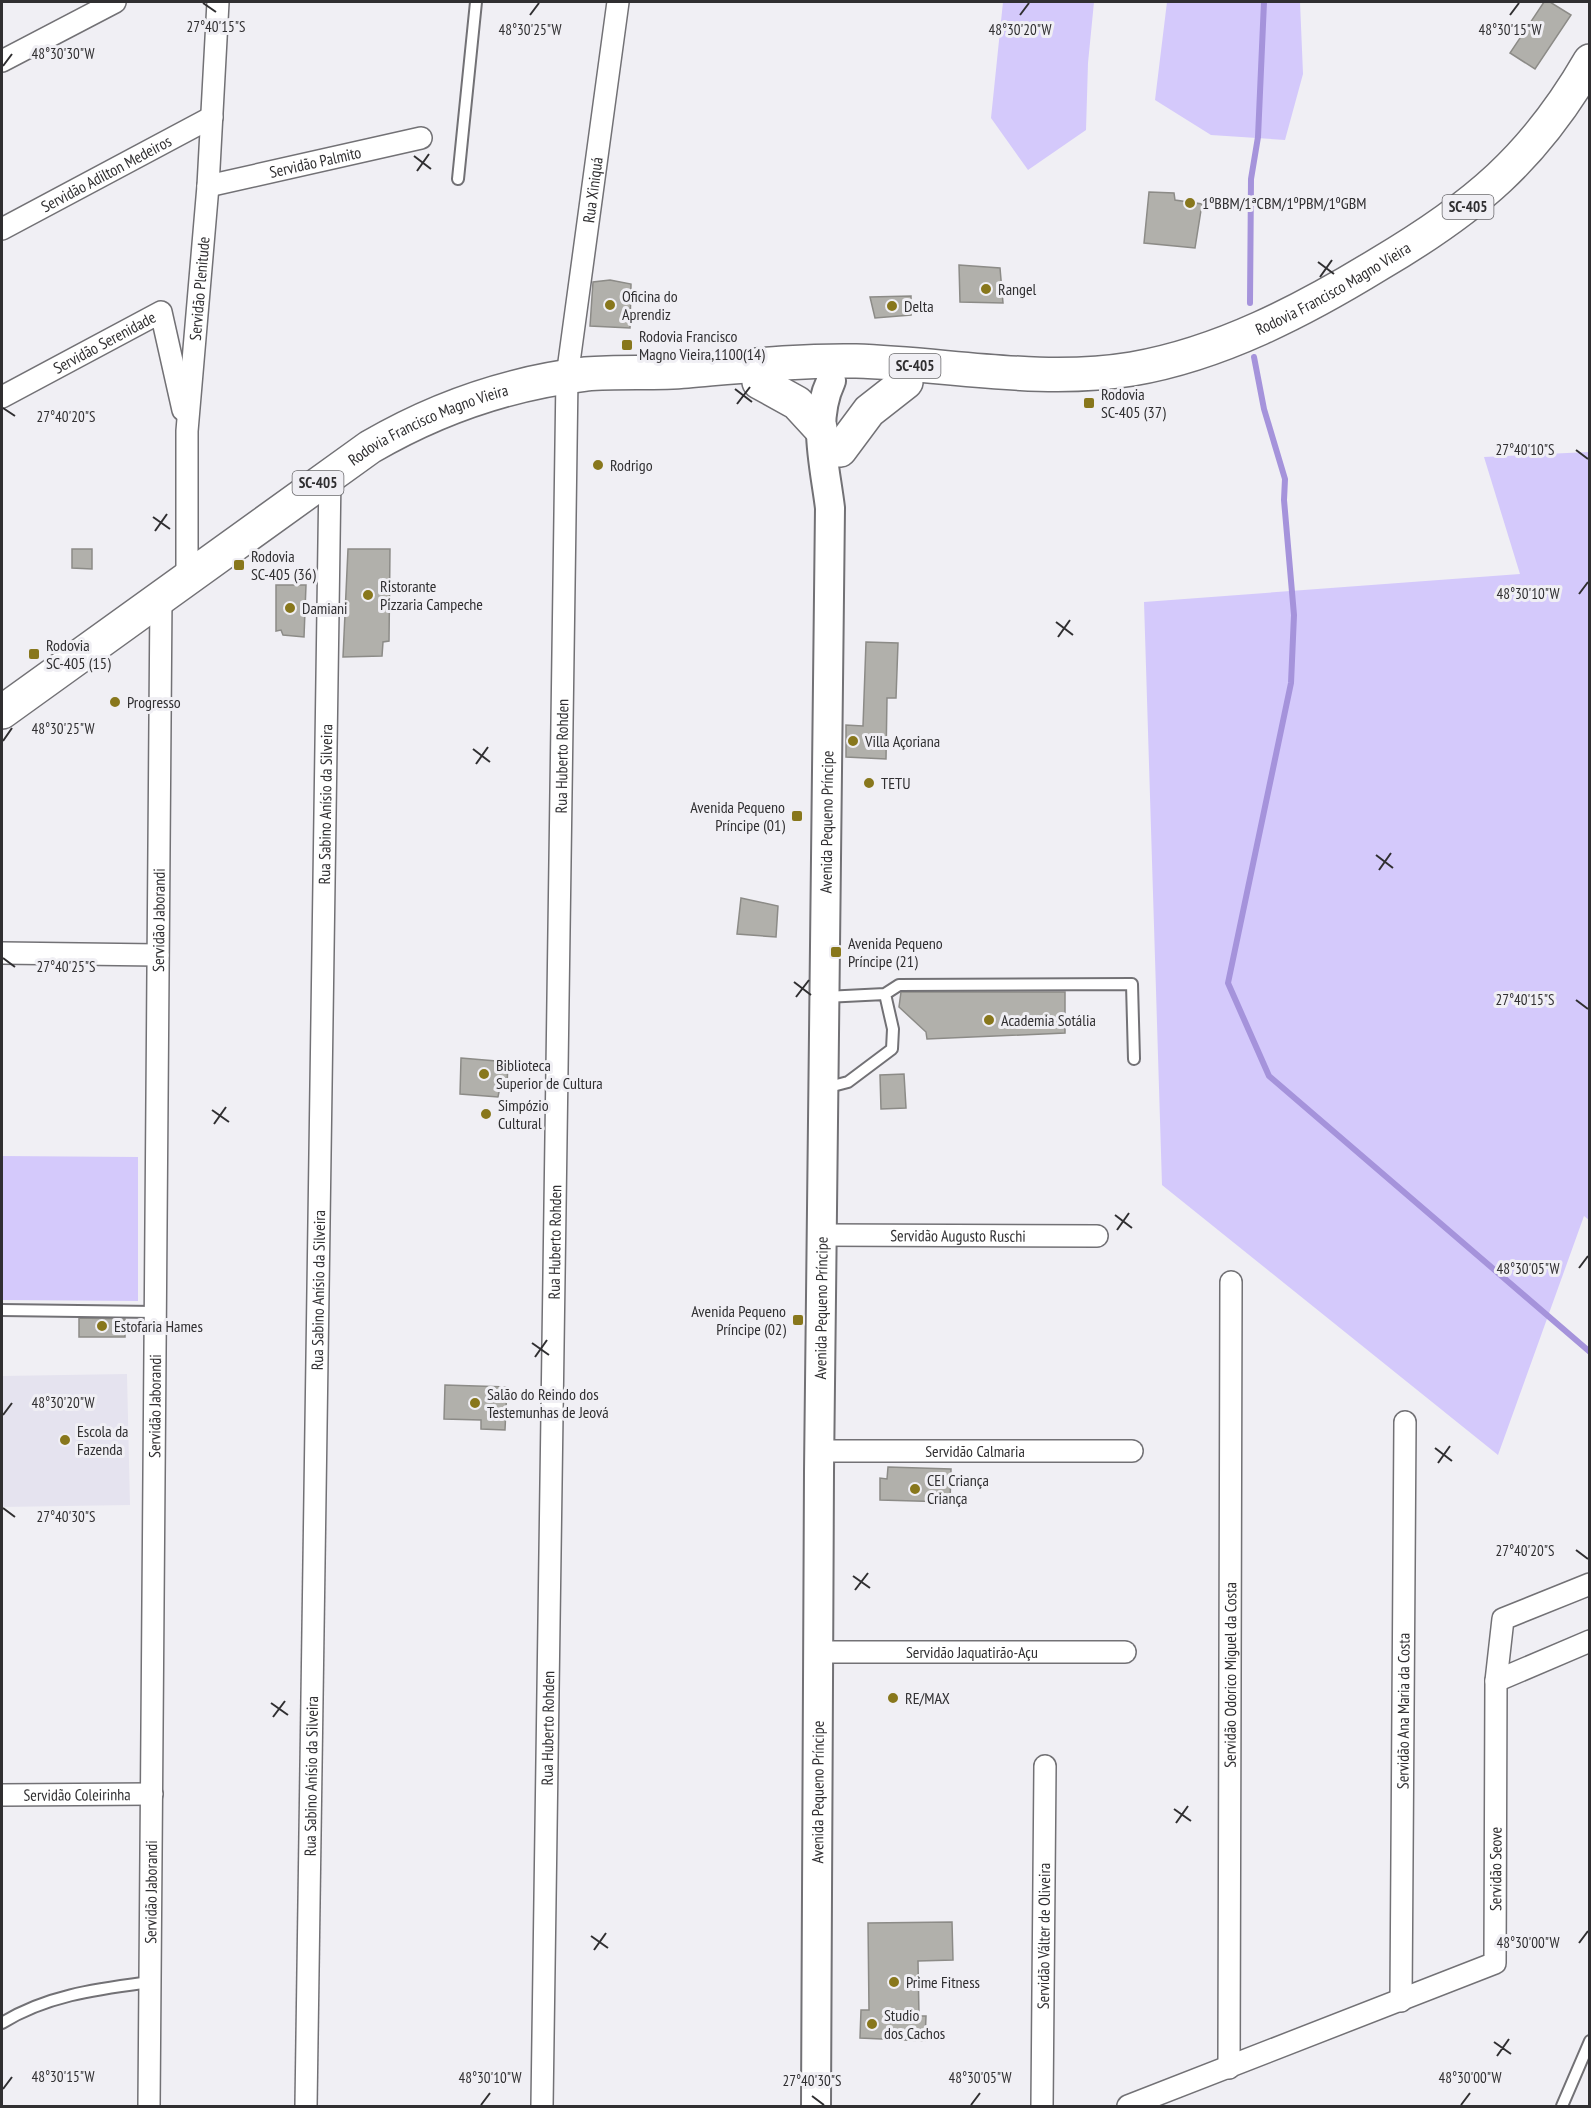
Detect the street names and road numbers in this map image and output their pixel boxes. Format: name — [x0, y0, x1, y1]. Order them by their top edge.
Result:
street label: Servidão Adilton Medeiros — [38, 131, 175, 216]
street label: Servidão Palmito — [268, 142, 363, 182]
street label: Rua Xiniquá — [578, 156, 607, 224]
road number: SC-405 — [1442, 195, 1494, 219]
street label: Servidão Plenitude — [185, 236, 214, 341]
street label: Rodovia Francisco Magno Vieira — [1252, 237, 1414, 339]
street label: Servidão Serenidade — [50, 307, 159, 378]
road number: SC-405 — [890, 354, 940, 378]
street label: Rodovia Francisco Magno Vieira — [344, 380, 510, 470]
road number: SC-405 — [292, 471, 344, 495]
street label: Rua Huberto Rohden — [551, 699, 572, 814]
street label: Rua Sabino Anísio da Silveira — [314, 724, 336, 884]
street label: Avenida Pequeno Príncipe — [816, 751, 837, 894]
street label: Servidão Jaborandi — [148, 868, 169, 972]
street label: Rua Huberto Rohden — [544, 1185, 565, 1300]
street label: Rua Sabino Anísio da Silveira — [307, 1210, 329, 1370]
street label: Servidão Augusto Ruschi — [890, 1225, 1026, 1246]
street label: Avenida Pequeno Príncipe — [810, 1237, 832, 1379]
street label: Servidão Jaborandi — [144, 1354, 165, 1458]
street label: Servidão Calmaria — [925, 1441, 1025, 1461]
street label: Servidão Odorico Miguel da Costa — [1220, 1582, 1240, 1768]
street label: Servidão Ana Maria da Costa — [1392, 1633, 1414, 1789]
street label: Servidão Jaquatirão-Açu — [906, 1642, 1038, 1662]
street label: Rua Huberto Rohden — [537, 1671, 558, 1785]
street label: Rua Sabino Anísio da Silveira — [300, 1696, 322, 1856]
street label: Avenida Pequeno Príncipe — [807, 1721, 828, 1863]
street label: Servidão Coleirinha — [23, 1784, 131, 1805]
street label: Servidão Seove — [1485, 1827, 1505, 1911]
street label: Servidão Jaborandi — [140, 1840, 161, 1944]
street label: Servidão Válter de Oliveira — [1033, 1863, 1054, 2009]

